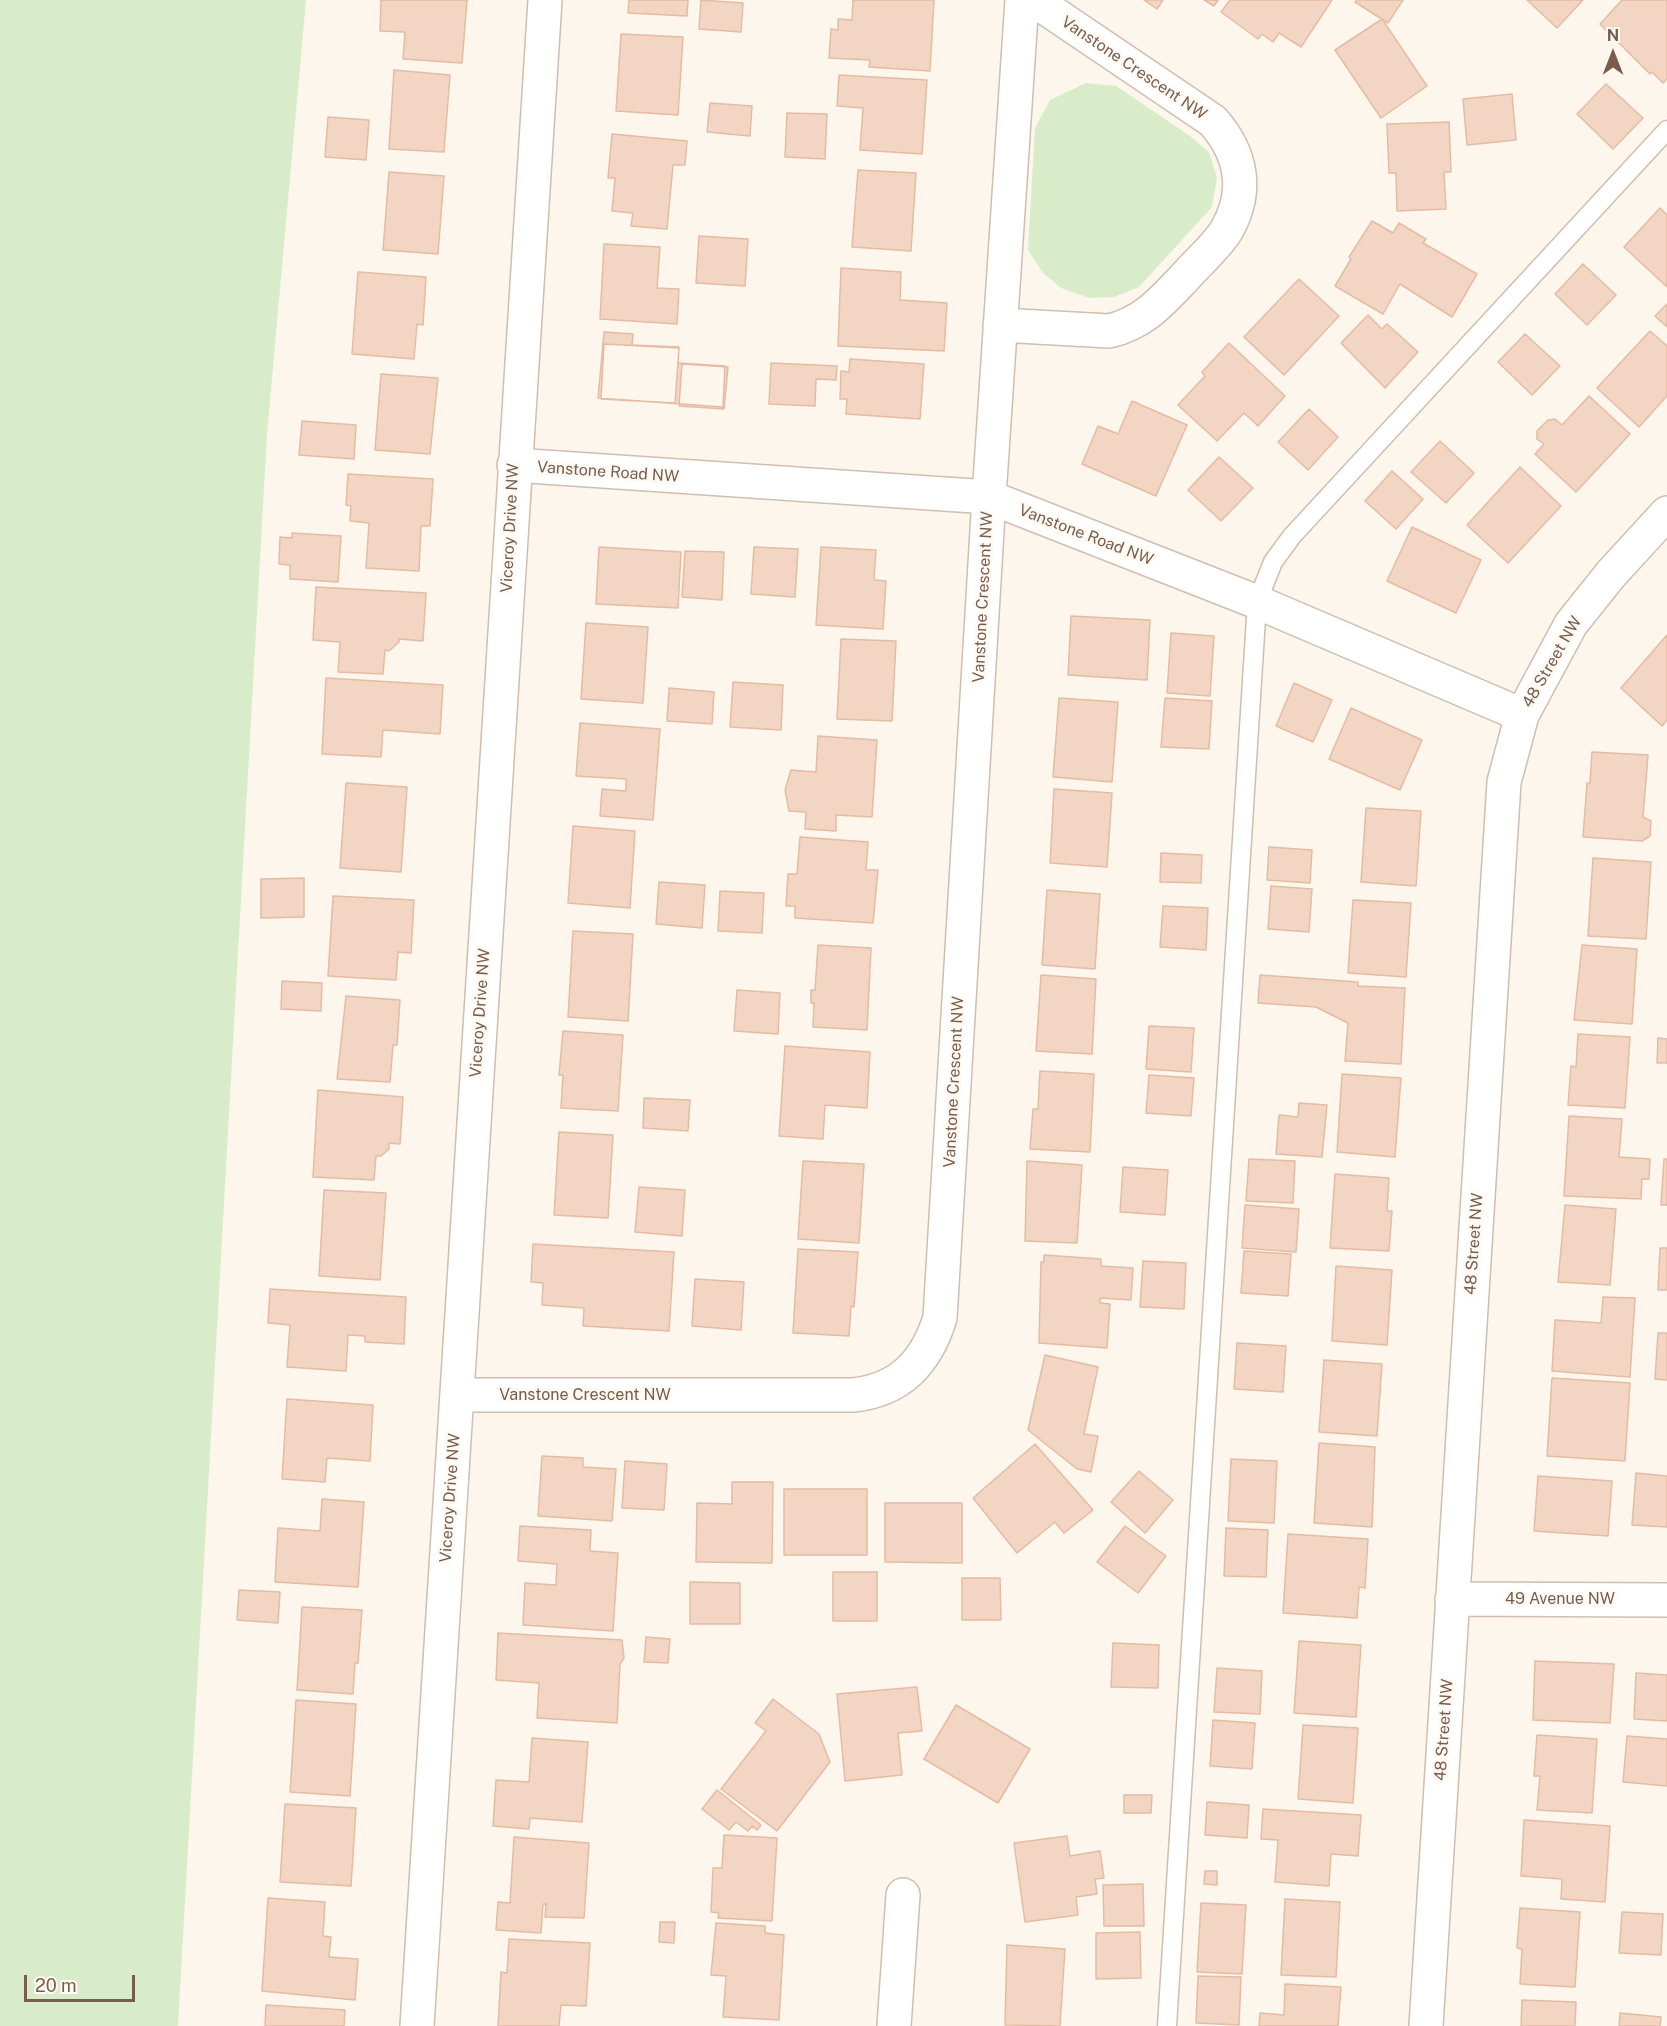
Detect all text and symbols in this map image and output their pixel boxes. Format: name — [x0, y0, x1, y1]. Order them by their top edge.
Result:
street label: Vanstone Crescent NW — [1058, 12, 1210, 124]
north arrow — [1583, 24, 1643, 84]
text: N — [1607, 26, 1619, 45]
street label: Vanstone Road NW — [536, 457, 680, 487]
street label: Viceroy Drive NW — [497, 463, 523, 593]
street label: Vanstone Road NW — [1016, 501, 1156, 569]
street label: Vanstone Crescent NW — [969, 511, 997, 683]
street label: 48 Street NW — [1518, 613, 1586, 711]
street label: Viceroy Drive NW — [466, 948, 494, 1078]
street label: Vanstone Crescent NW — [940, 996, 968, 1168]
street label: 48 Street NW — [1461, 1192, 1487, 1296]
street label: Vanstone Crescent NW — [499, 1385, 671, 1405]
street label: Viceroy Drive NW — [436, 1433, 464, 1563]
street label: 49 Avenue NW — [1505, 1589, 1615, 1609]
street label: 48 Street NW — [1431, 1678, 1457, 1782]
scale bar — [27, 1963, 138, 2001]
text: 20 m — [35, 1975, 77, 1996]

